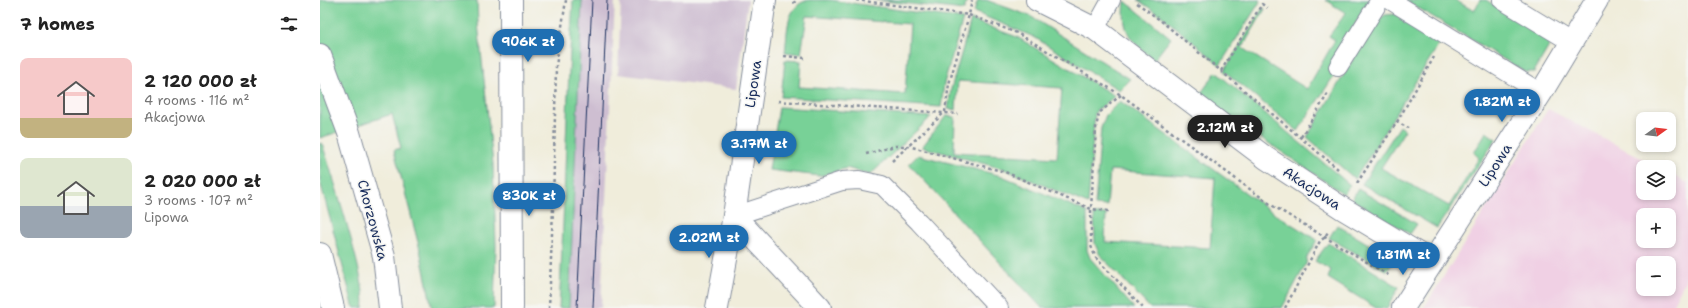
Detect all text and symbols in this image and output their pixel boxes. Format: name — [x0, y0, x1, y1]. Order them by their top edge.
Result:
text: 7 homes — [20, 13, 95, 35]
icon: filters — [278, 13, 300, 35]
pin: 906K zł — [491, 29, 565, 63]
text: 906K zł — [501, 33, 555, 50]
street label: Lipowa — [741, 59, 765, 109]
text: 2 120 000 zł — [144, 70, 257, 92]
icon: home — [52, 74, 100, 122]
pin: 1.82M zł — [1461, 89, 1543, 123]
text: 4 rooms · 116 m² — [144, 92, 250, 109]
text: 1.82M zł — [1473, 93, 1531, 110]
text: Akacjowa — [144, 109, 205, 126]
north arrow — [1636, 112, 1676, 152]
map controls — [1636, 112, 1676, 296]
pin: 2.12M zł — [1184, 115, 1266, 149]
text: 2.12M zł — [1197, 119, 1254, 136]
pin: 3.17M zł — [718, 131, 800, 165]
text: 3.17M zł — [731, 135, 787, 152]
street label: Lipowa — [1474, 140, 1516, 190]
button: layers — [1636, 160, 1676, 200]
street label: Akacjowa — [1279, 163, 1345, 214]
text: 2 020 000 zł — [144, 170, 261, 192]
icon: home — [52, 174, 100, 222]
street label: Chorzowska — [354, 178, 392, 263]
pin: 830K zł — [492, 183, 566, 217]
text: 830K zł — [502, 187, 556, 204]
text: 3 rooms · 107 m² — [144, 192, 253, 209]
button: + — [1636, 208, 1676, 248]
text: Lipowa — [144, 209, 189, 226]
pin: 2.02M zł — [668, 225, 750, 259]
text: 2.02M zł — [679, 229, 739, 246]
pin: 1.81M zł — [1362, 242, 1444, 276]
text: 1.81M zł — [1376, 246, 1430, 263]
button: − — [1636, 256, 1676, 296]

